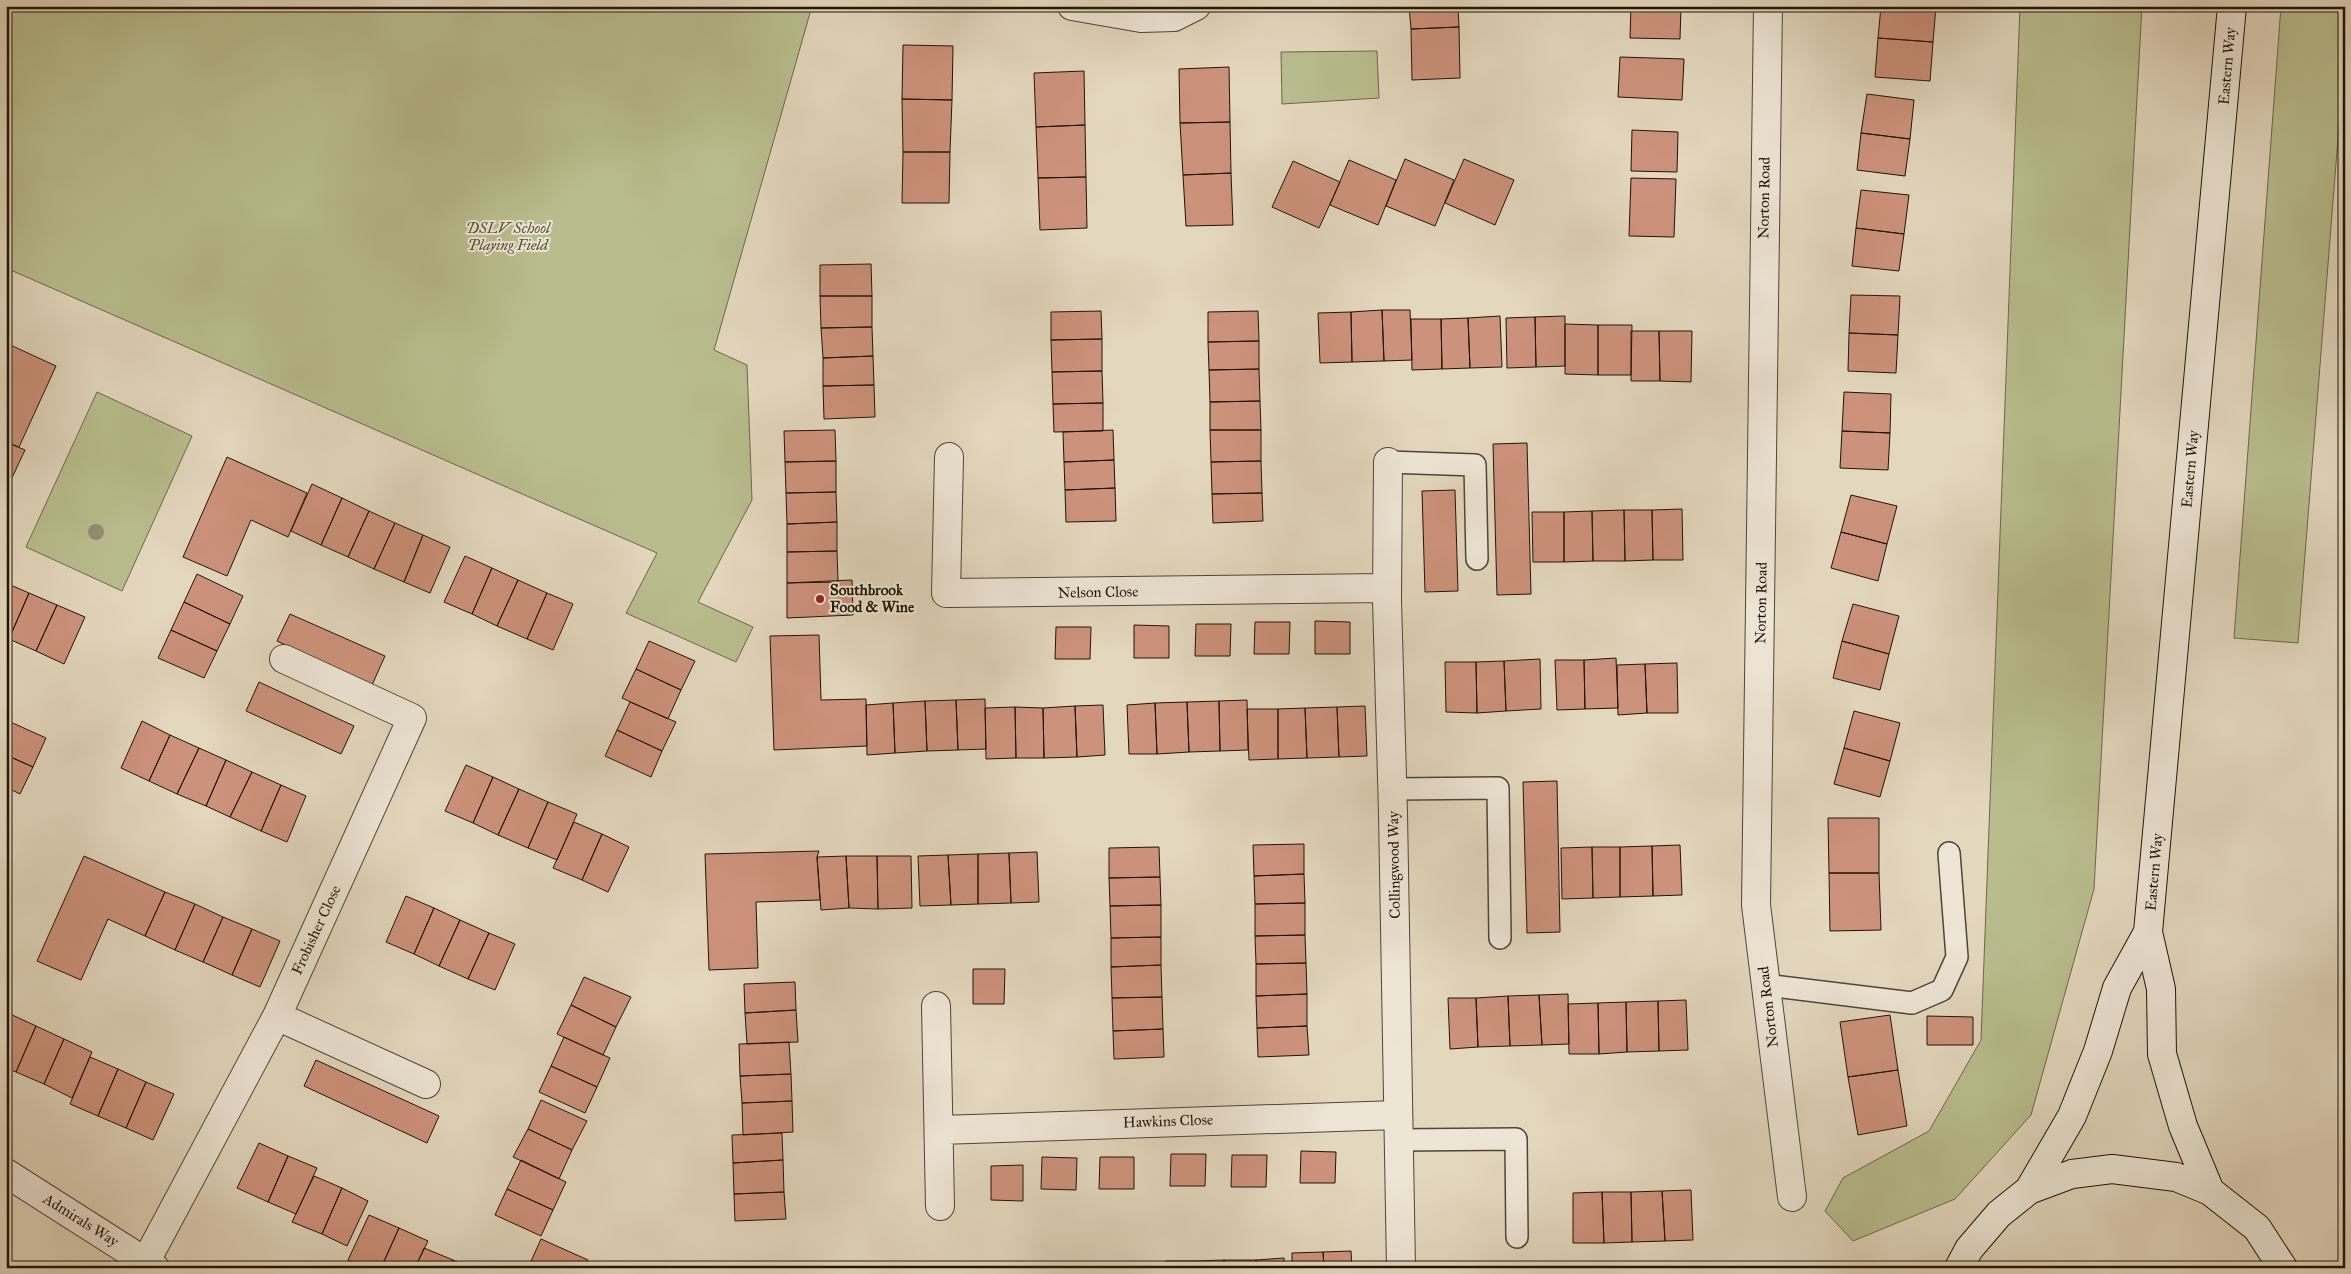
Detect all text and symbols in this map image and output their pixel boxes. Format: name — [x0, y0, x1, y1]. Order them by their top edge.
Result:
street label: Eastern Way — [2215, 26, 2239, 106]
street label: Norton Road — [1754, 156, 1774, 239]
park label: DSLV School Playing Field — [466, 219, 552, 254]
street label: Eastern Way — [2178, 429, 2202, 509]
street label: Norton Road — [1751, 561, 1771, 644]
place label: Southbrook Food & Wine — [830, 581, 915, 616]
street label: Nelson Close — [1057, 582, 1139, 602]
marker: Southbrook Food & Wine — [814, 593, 826, 605]
street label: Collingwood Way — [1384, 810, 1404, 919]
street label: Eastern Way — [2142, 832, 2166, 912]
street label: Frobisher Close — [287, 882, 345, 978]
street label: Norton Road — [1754, 965, 1782, 1049]
street label: Hawkins Close — [1122, 1110, 1214, 1132]
street label: Admirals Way — [39, 1189, 123, 1251]

